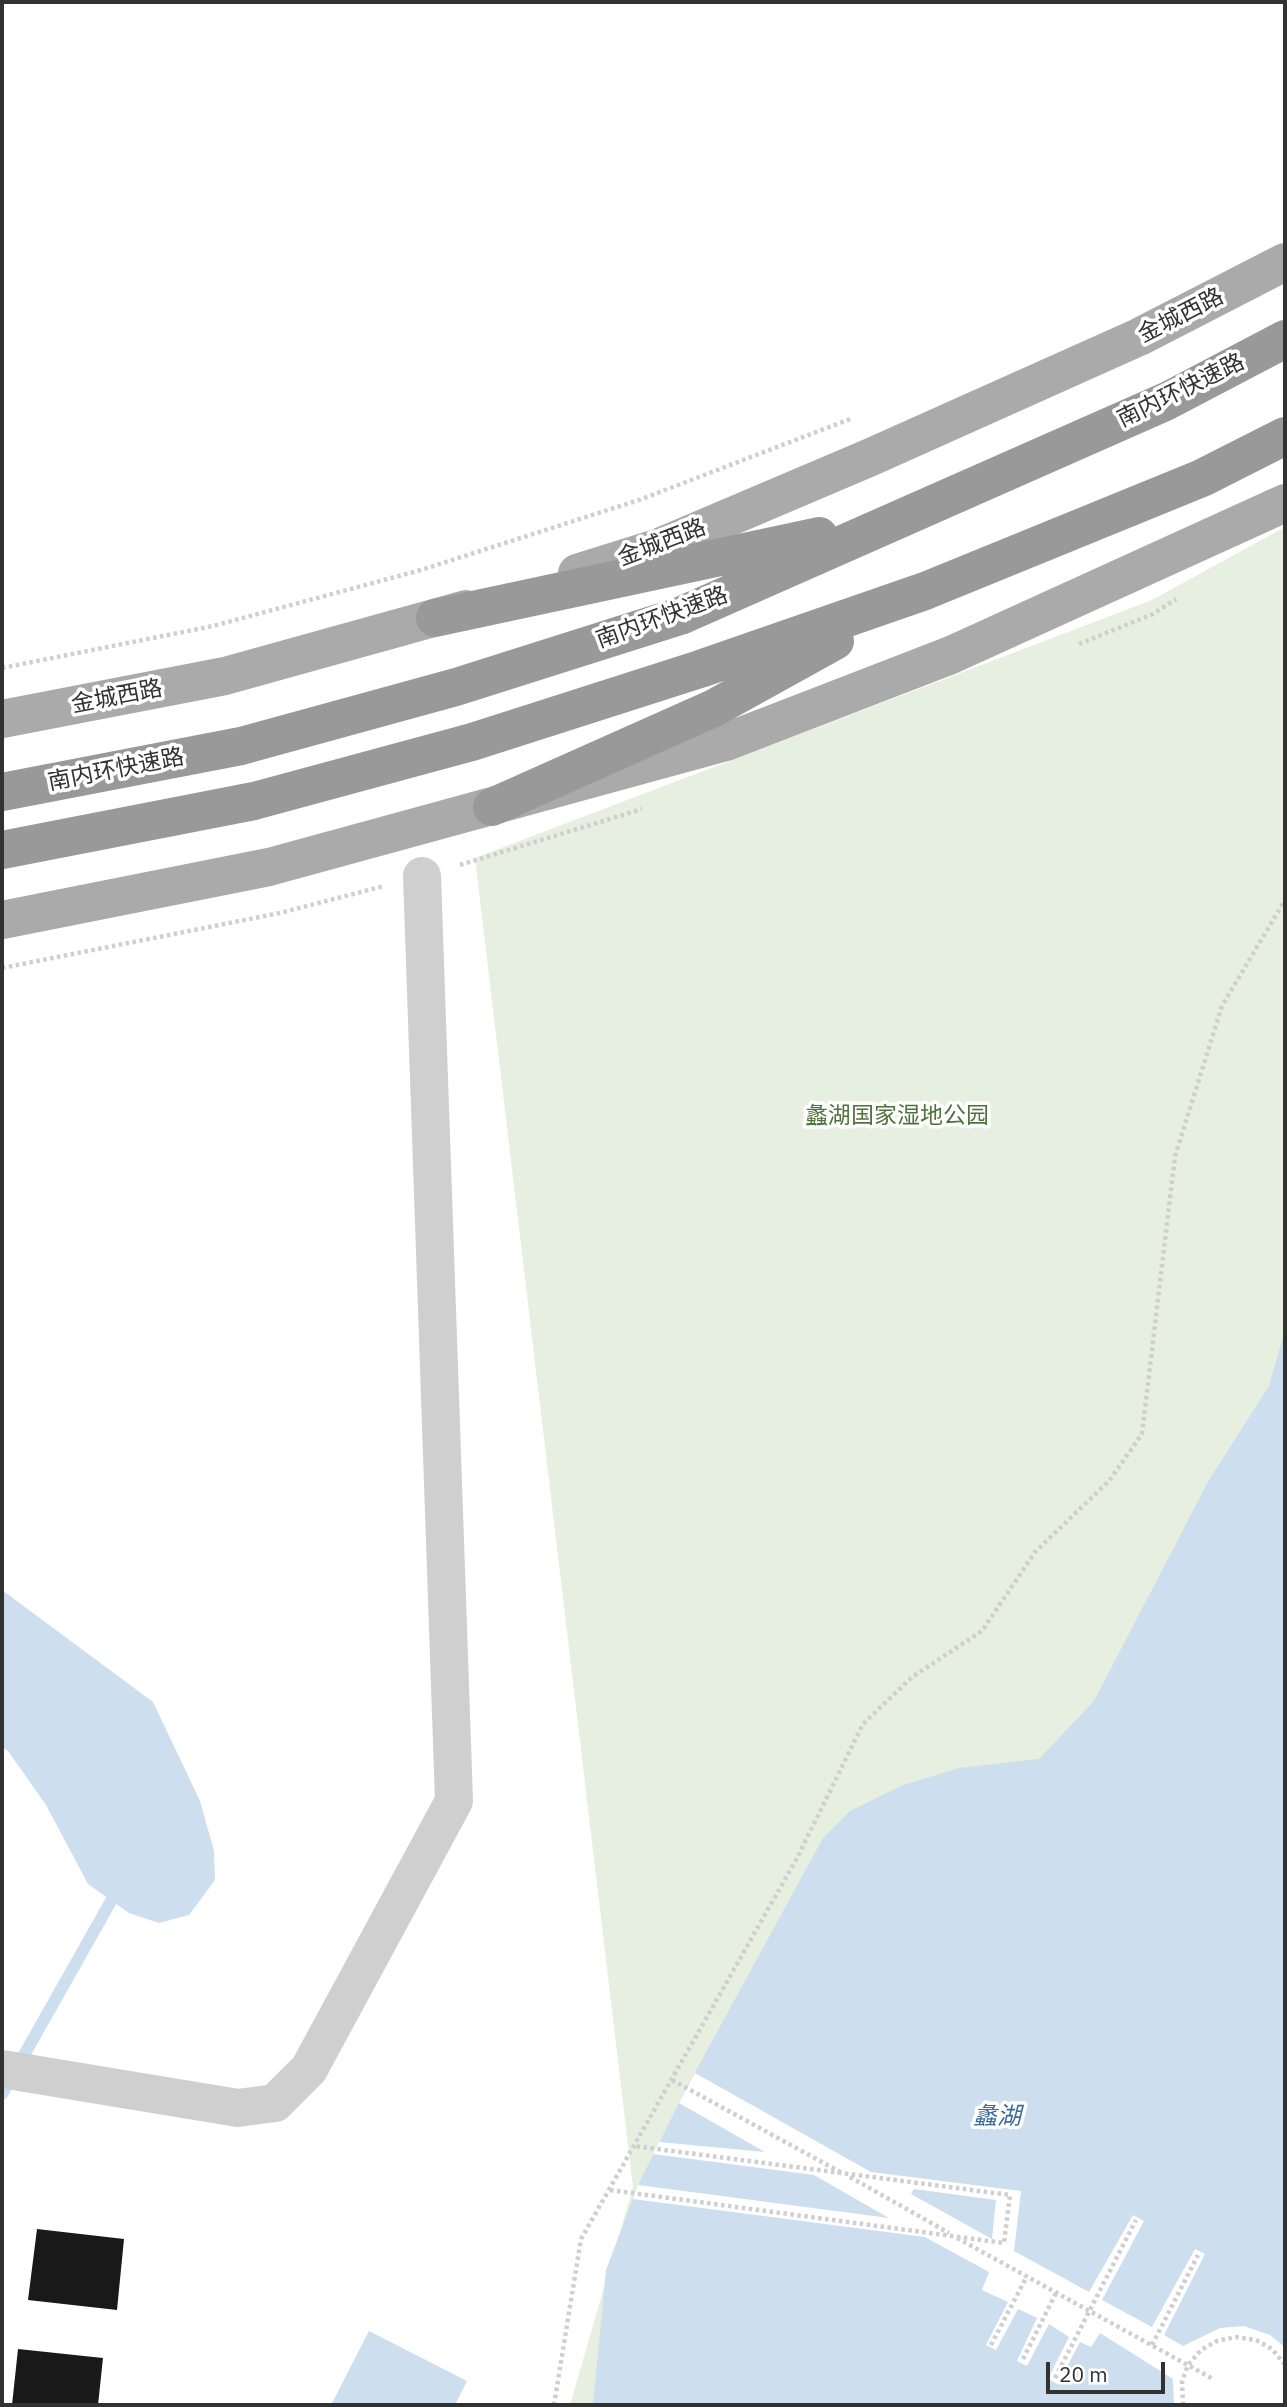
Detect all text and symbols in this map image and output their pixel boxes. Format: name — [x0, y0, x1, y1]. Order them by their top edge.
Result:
street label: 金城西路 — [1134, 283, 1228, 349]
street label: 南内环快速路 — [1113, 348, 1249, 434]
street label: 金城西路 — [614, 514, 710, 572]
street label: 南内环快速路 — [592, 581, 732, 655]
street label: 金城西路 — [69, 675, 165, 719]
street label: 南内环快速路 — [46, 743, 186, 797]
park label: 蠡湖国家湿地公园 — [805, 1102, 989, 1130]
water label: 蠡湖 — [973, 2103, 1021, 2131]
scale bar — [1049, 2348, 1168, 2392]
text: 20 m — [1059, 2360, 1108, 2388]

